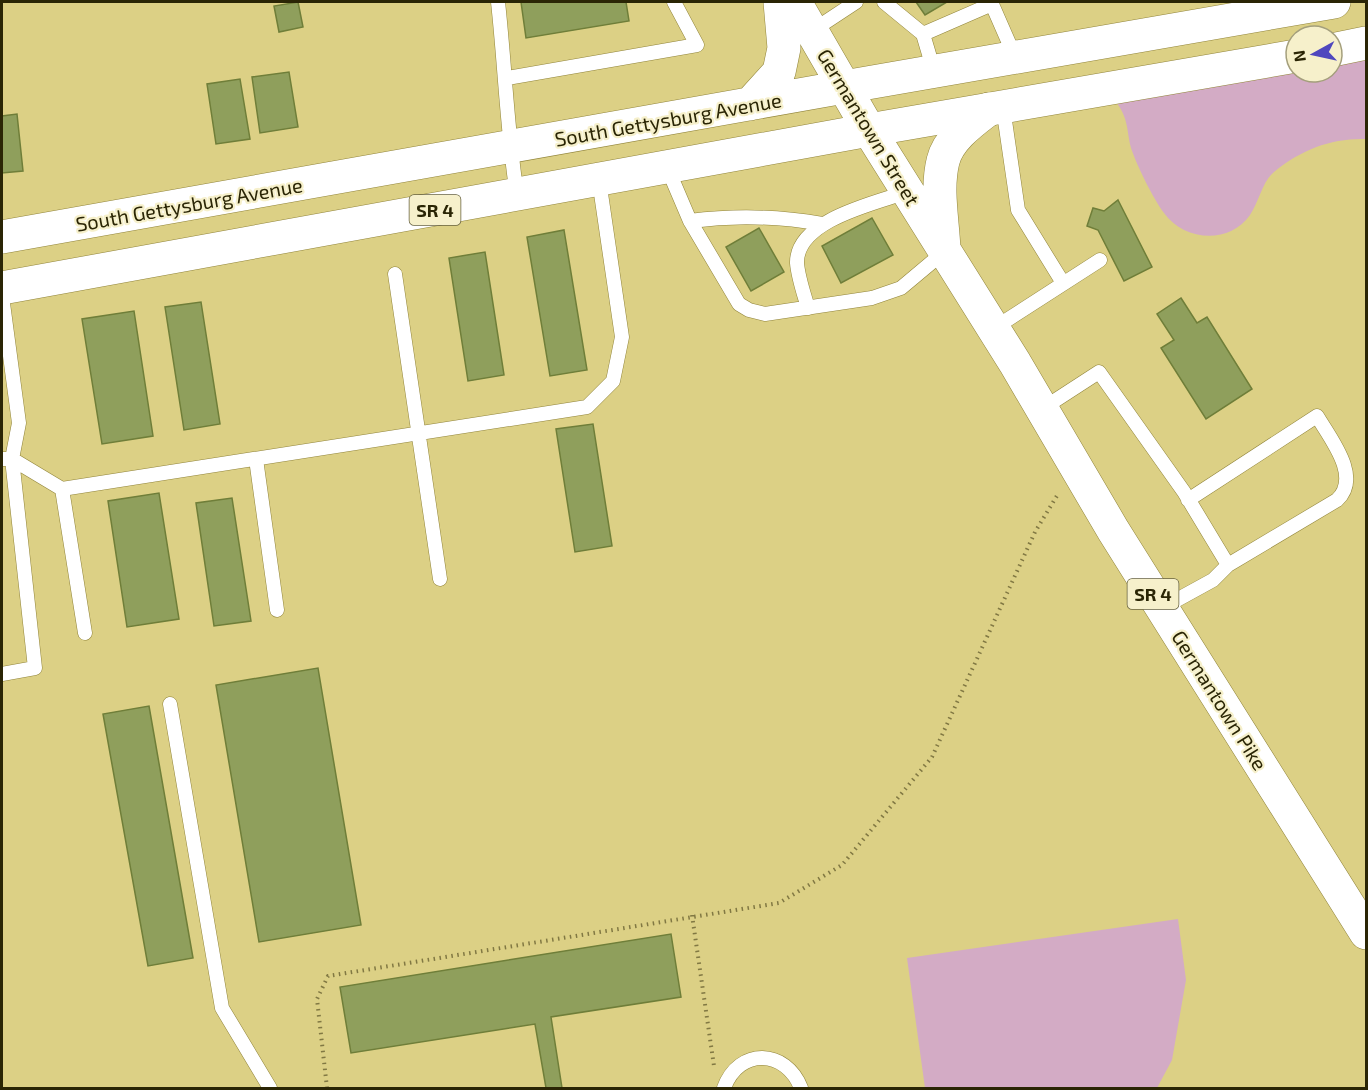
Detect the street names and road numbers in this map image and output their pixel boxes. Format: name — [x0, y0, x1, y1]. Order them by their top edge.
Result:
street label: Germantown Street — [813, 44, 925, 210]
street label: South Gettysburg Avenue — [553, 87, 783, 151]
street label: South Gettysburg Avenue — [74, 172, 304, 236]
road number: SR 4 — [410, 195, 460, 225]
road number: SR 4 — [1128, 579, 1178, 609]
street label: Germantown Pike — [1167, 626, 1273, 774]

